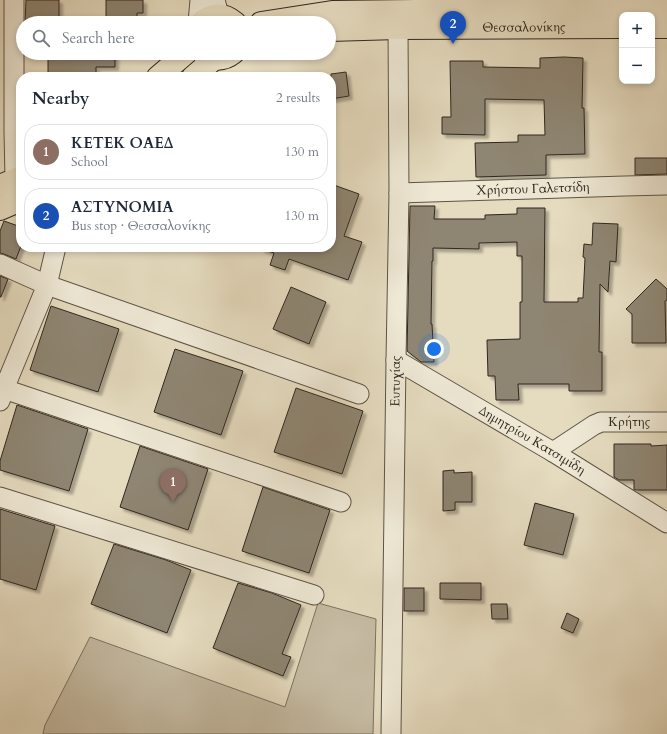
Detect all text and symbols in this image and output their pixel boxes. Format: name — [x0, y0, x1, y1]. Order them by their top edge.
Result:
pin: 2 — [440, 11, 466, 44]
map controls — [619, 12, 655, 84]
button: + — [619, 12, 655, 48]
search box — [16, 16, 336, 60]
street label: Θεσσαλονίκης — [482, 18, 566, 37]
icon: search — [30, 27, 52, 49]
text: Search here — [62, 28, 135, 48]
button: − — [619, 48, 655, 84]
text: Nearby — [32, 87, 89, 110]
text: 2 results — [276, 89, 320, 107]
text: ΚΕΤΕΚ ΟΑΕΔ — [71, 133, 173, 153]
text: 1 — [43, 143, 49, 161]
text: 130 m — [285, 143, 319, 161]
text: School — [71, 153, 108, 171]
street label: Χρήστου Γαλετσίδη — [476, 178, 590, 200]
text: ΑΣΤΥΝΟΜΙΑ — [71, 197, 174, 217]
text: 2 — [43, 207, 49, 225]
text: 130 m — [285, 207, 319, 225]
text: Bus stop · Θεσσαλονίκης — [71, 217, 211, 235]
your location — [424, 339, 444, 359]
street label: Ευτυχίας — [386, 355, 405, 407]
street label: Δημητρίου Κατσιμίδη — [475, 401, 589, 479]
street label: Κρήτης — [608, 413, 651, 431]
pin: 1 — [160, 469, 186, 502]

